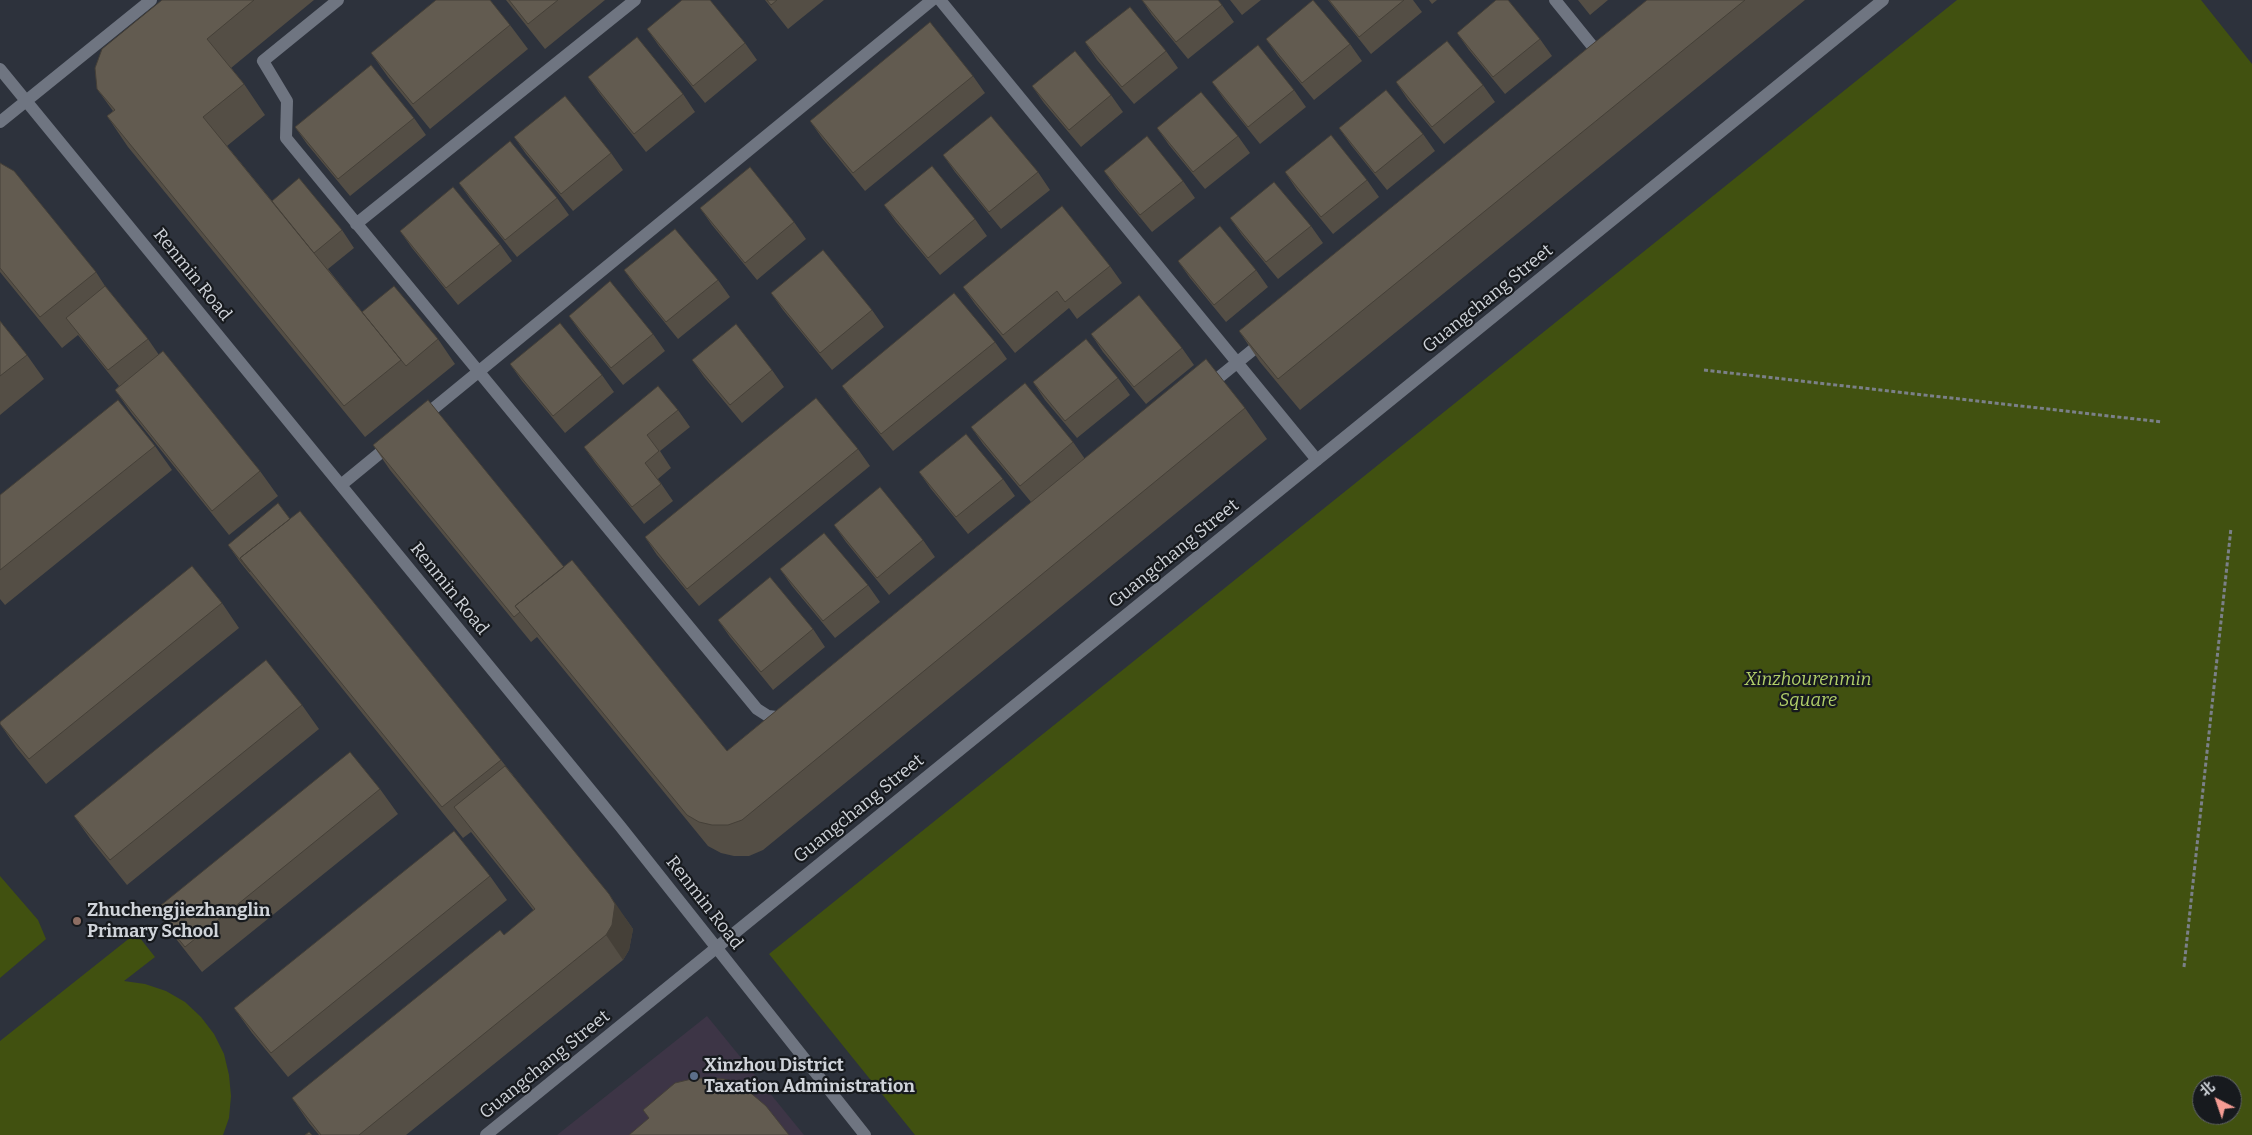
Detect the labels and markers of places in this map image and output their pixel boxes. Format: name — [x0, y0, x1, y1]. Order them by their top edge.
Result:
place label: Zhuchengjiezhanglin Primary School — [87, 900, 270, 942]
marker: Zhuchengjiezhanglin Primary School — [71, 915, 83, 927]
place label: Xinzhou District Taxation Administration — [704, 1055, 915, 1098]
marker: Xinzhou District Taxation Administration — [688, 1070, 700, 1082]

